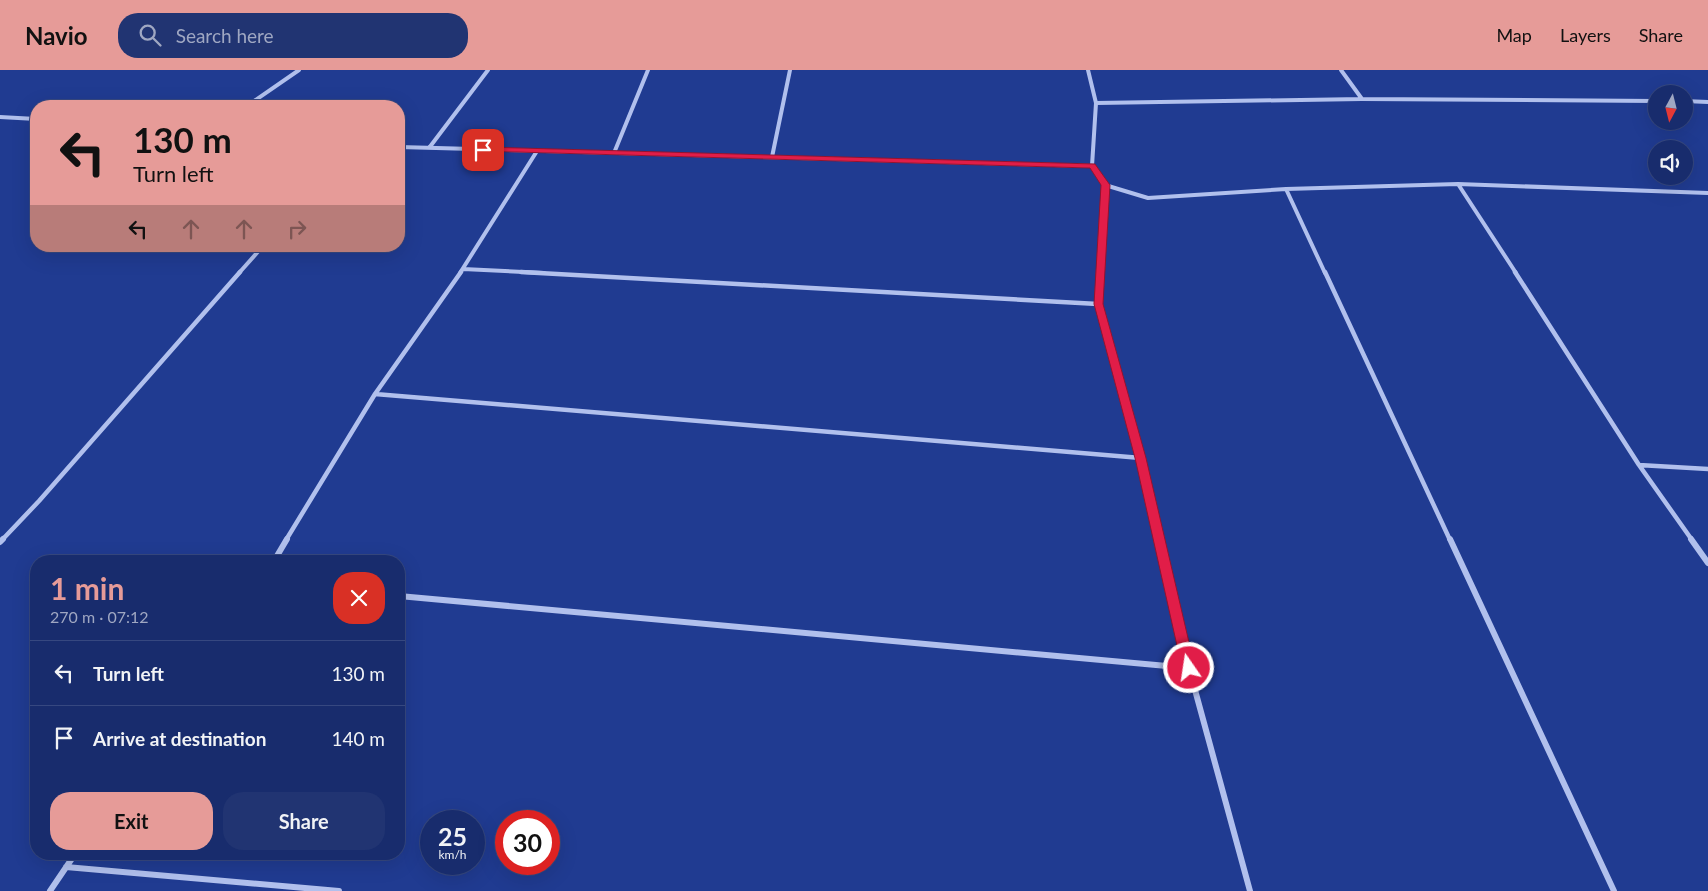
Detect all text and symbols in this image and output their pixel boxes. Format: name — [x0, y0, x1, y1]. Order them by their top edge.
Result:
search box — [118, 13, 468, 58]
text: Navio — [25, 21, 88, 50]
icon: search — [136, 21, 164, 49]
text: Search here — [176, 24, 274, 47]
text: Map — [1496, 24, 1532, 46]
text: Layers — [1560, 24, 1611, 46]
text: Share — [1639, 24, 1683, 46]
north arrow — [1648, 85, 1692, 130]
map controls — [1648, 85, 1693, 185]
text: 130 m — [133, 118, 232, 160]
icon: left — [50, 120, 115, 185]
pin — [462, 129, 504, 171]
icon: arrive — [469, 136, 497, 164]
button: sound — [1648, 140, 1693, 185]
text: Turn left — [133, 160, 214, 187]
icon: left — [124, 215, 152, 243]
icon: ahead — [177, 215, 205, 243]
icon: ahead — [230, 215, 258, 243]
icon: right — [283, 215, 311, 243]
text: 1 min — [50, 570, 124, 606]
button: close — [333, 572, 385, 624]
text: 270 m · 07:12 — [50, 607, 149, 626]
position arrow — [1162, 641, 1214, 693]
icon: left — [50, 659, 78, 687]
text: Turn left — [93, 662, 164, 685]
text: 130 m — [331, 662, 385, 685]
icon: arrive — [50, 724, 78, 752]
text: Arrive at destination — [93, 727, 266, 750]
text: 140 m — [331, 727, 385, 750]
button: Exit — [50, 792, 213, 850]
button: Share — [223, 792, 385, 850]
speed limit sign: 30 — [495, 810, 560, 875]
text: 25 — [438, 821, 467, 851]
text: km/h — [438, 847, 467, 862]

